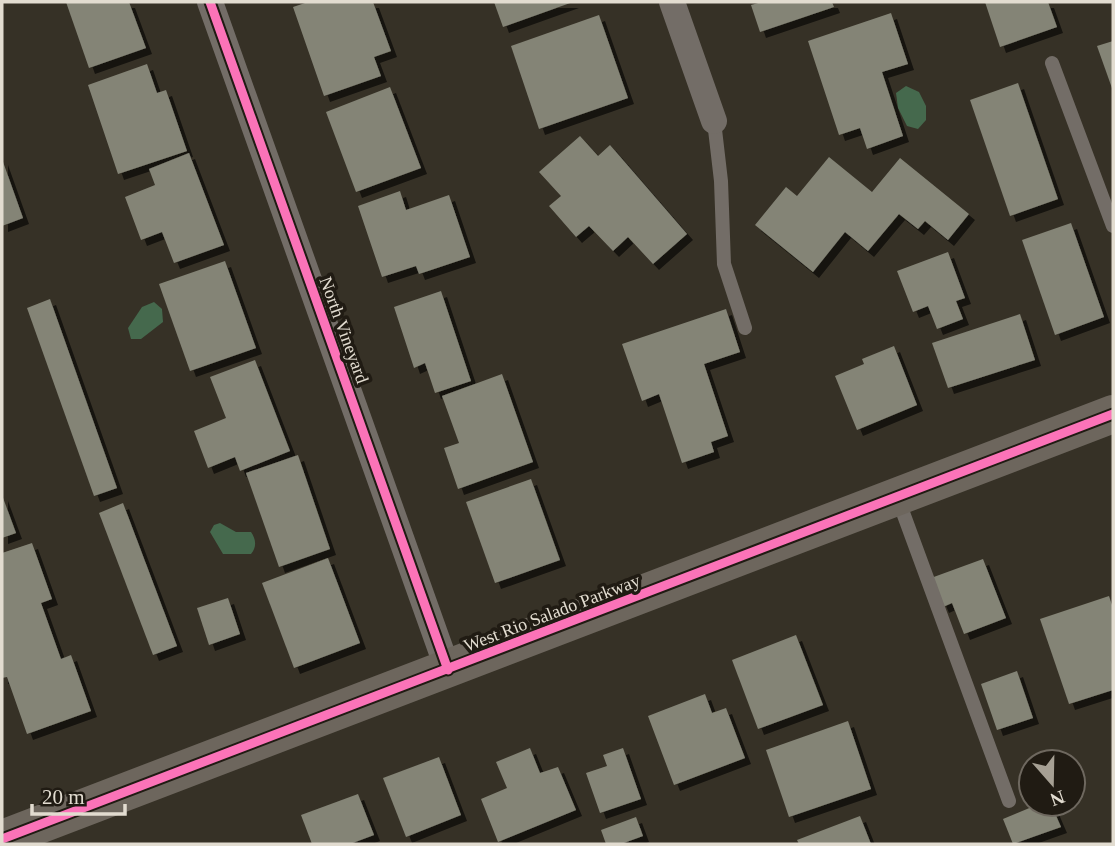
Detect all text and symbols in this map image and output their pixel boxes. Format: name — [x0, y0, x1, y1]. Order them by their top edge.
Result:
street label: North Vineyard — [315, 274, 373, 386]
street label: West Rio Salado Parkway — [461, 570, 643, 656]
north arrow — [1017, 748, 1087, 818]
scale bar — [32, 772, 124, 816]
text: 20 m — [42, 785, 85, 809]
text: N — [1047, 786, 1068, 811]

